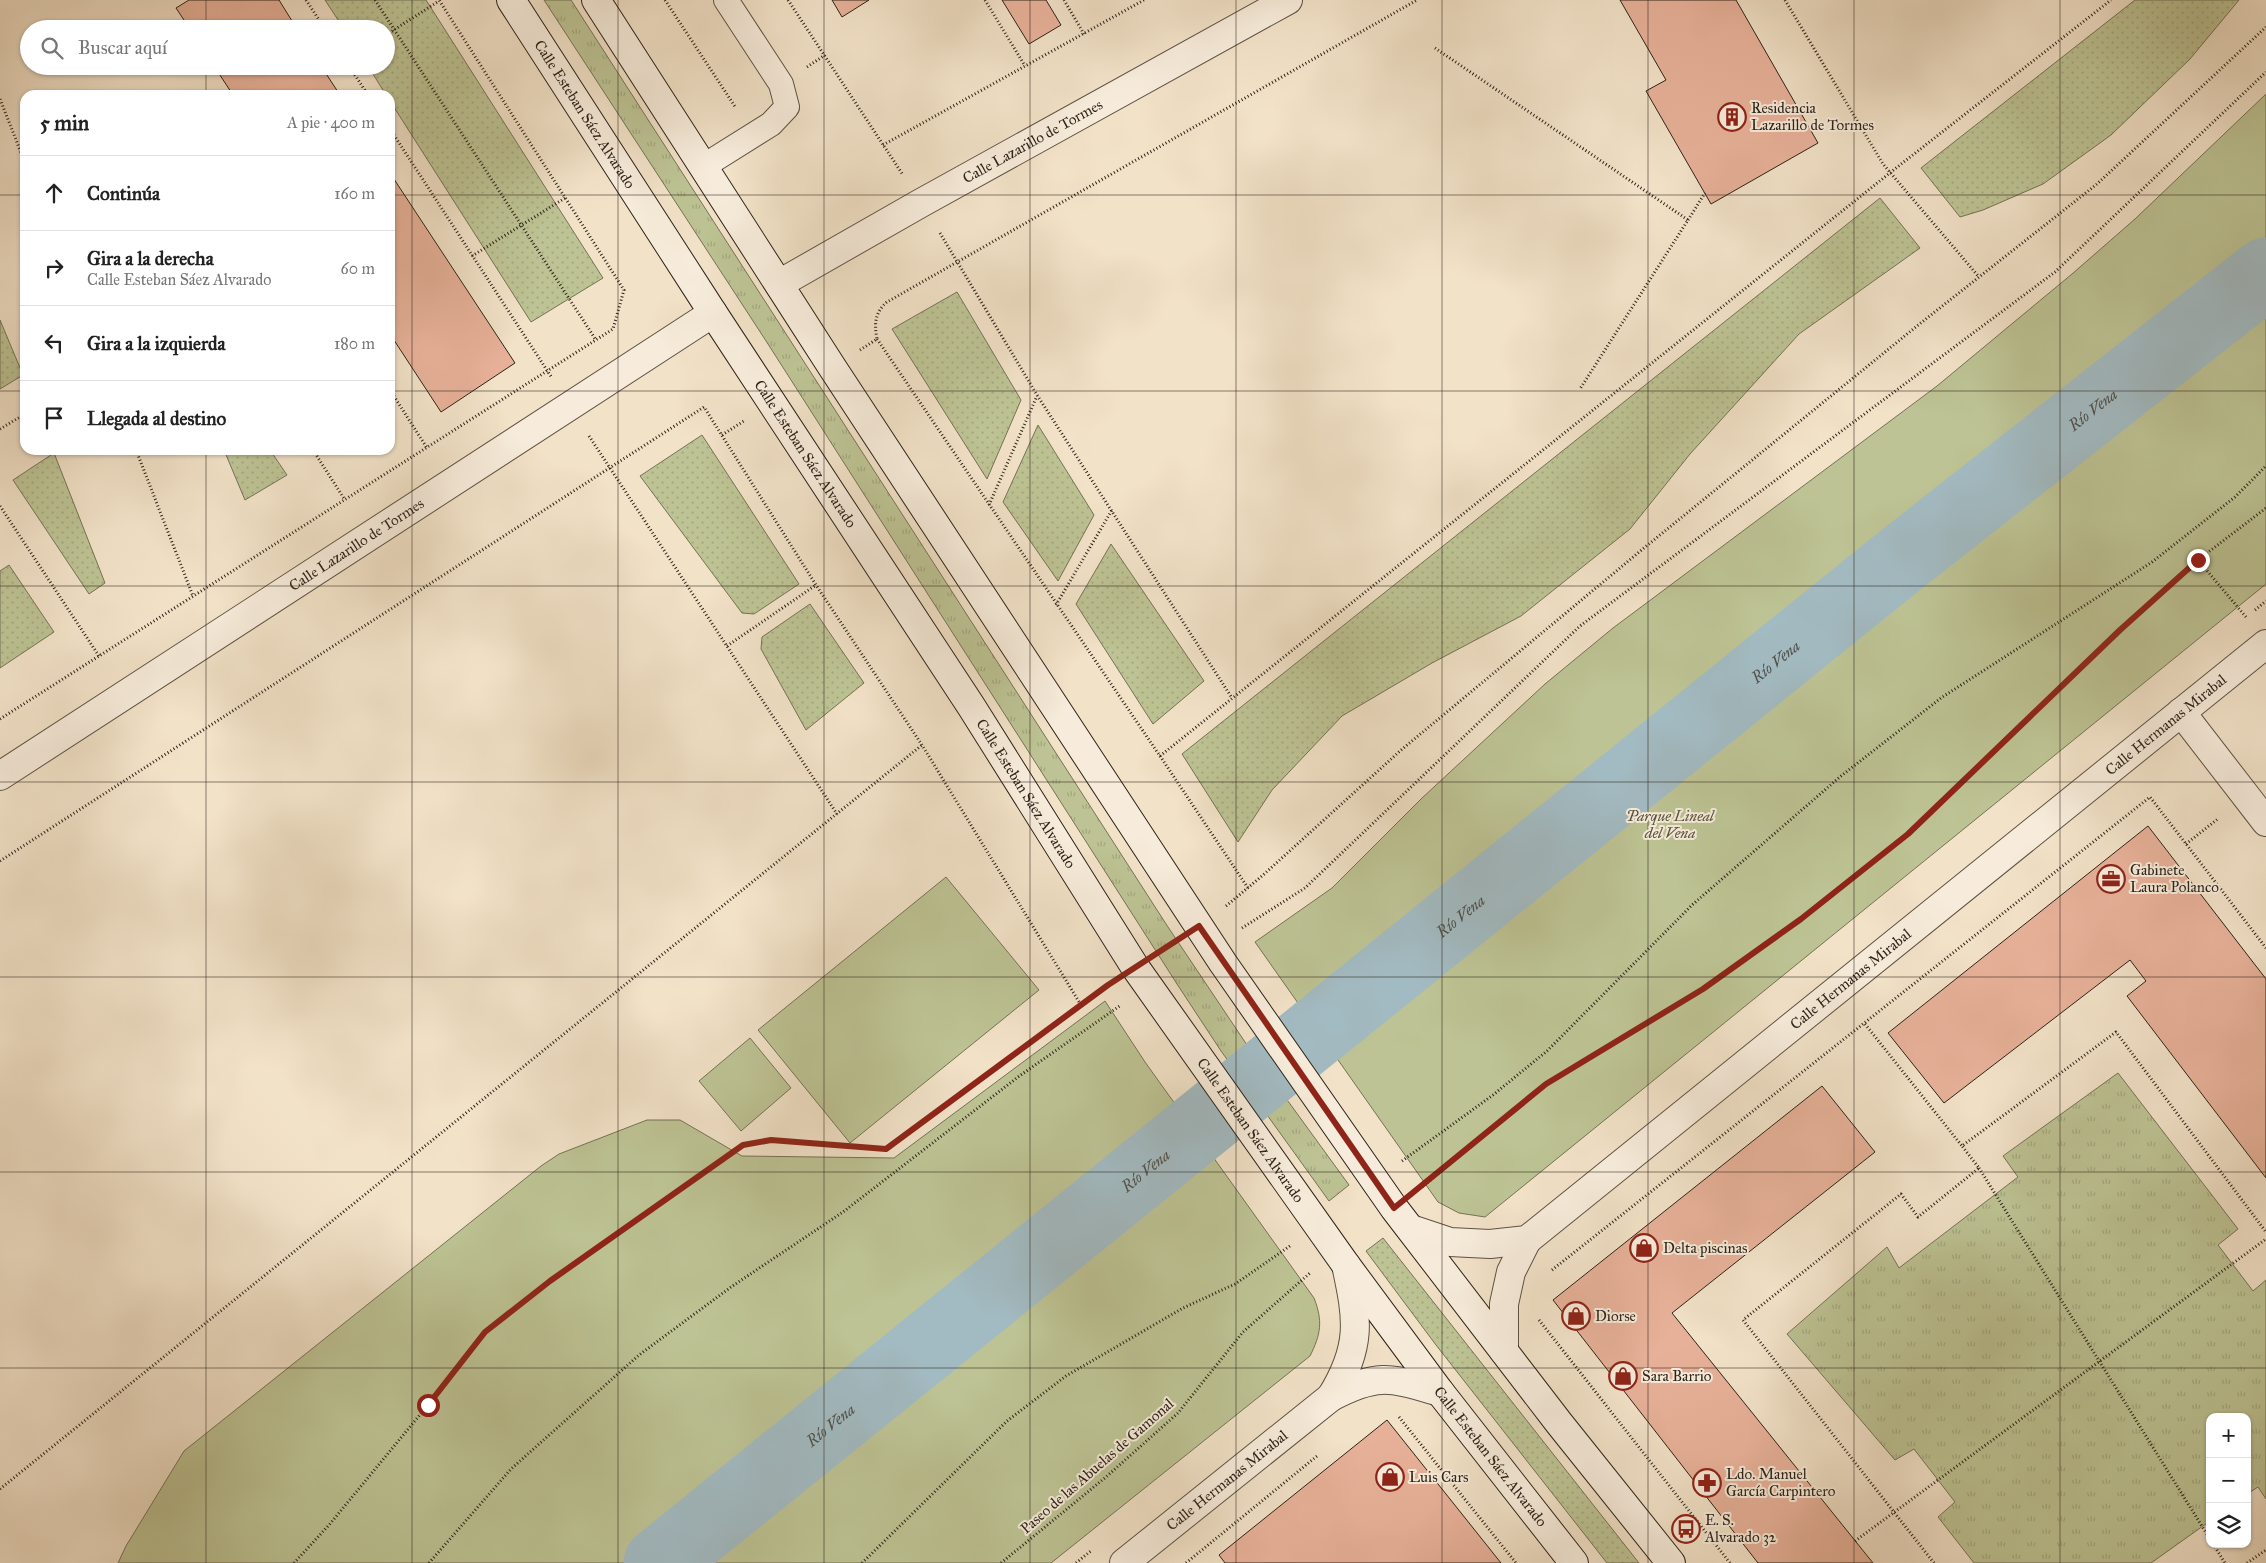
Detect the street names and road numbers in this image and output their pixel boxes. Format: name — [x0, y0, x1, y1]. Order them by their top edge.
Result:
street label: Calle Esteban Sáez Alvarado — [530, 37, 639, 192]
street label: Calle Lazarillo de Tormes — [959, 95, 1106, 187]
street label: Calle Esteban Sáez Alvarado — [750, 377, 861, 531]
street label: Calle Lazarillo de Tormes — [286, 494, 427, 595]
street label: Calle Hermanas Mirabal — [2102, 670, 2231, 779]
street label: Calle Esteban Sáez Alvarado — [972, 715, 1080, 872]
street label: Calle Hermanas Mirabal — [1786, 924, 1915, 1033]
street label: Calle Esteban Sáez Alvarado — [1193, 1055, 1308, 1206]
street label: Calle Esteban Sáez Alvarado — [1430, 1383, 1551, 1530]
street label: Paseo de las Abuelas de Gamonal — [1017, 1394, 1178, 1537]
street label: Calle Hermanas Mirabal — [1163, 1426, 1292, 1534]

